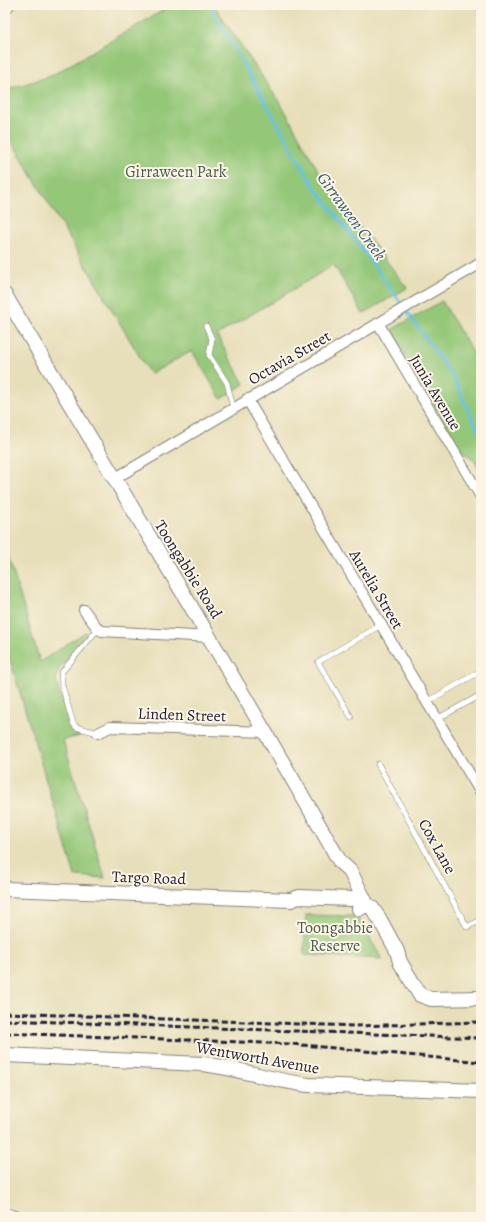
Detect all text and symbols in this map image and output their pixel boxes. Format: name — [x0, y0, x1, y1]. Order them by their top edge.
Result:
park label: Girraween Park — [125, 161, 227, 183]
water label: Girraween Creek — [312, 167, 392, 265]
street label: Octavia Street — [244, 325, 335, 390]
street label: Junia Avenue — [404, 350, 466, 435]
street label: Toongabbie Road — [149, 516, 227, 623]
street label: Aurelia Street — [343, 545, 409, 633]
street label: Linden Street — [137, 702, 227, 728]
street label: Cox Lane — [413, 815, 461, 878]
street label: Targo Road — [112, 866, 187, 890]
park label: Toongabbie Reserve — [297, 917, 373, 957]
street label: Wentworth Avenue — [194, 1036, 321, 1080]

